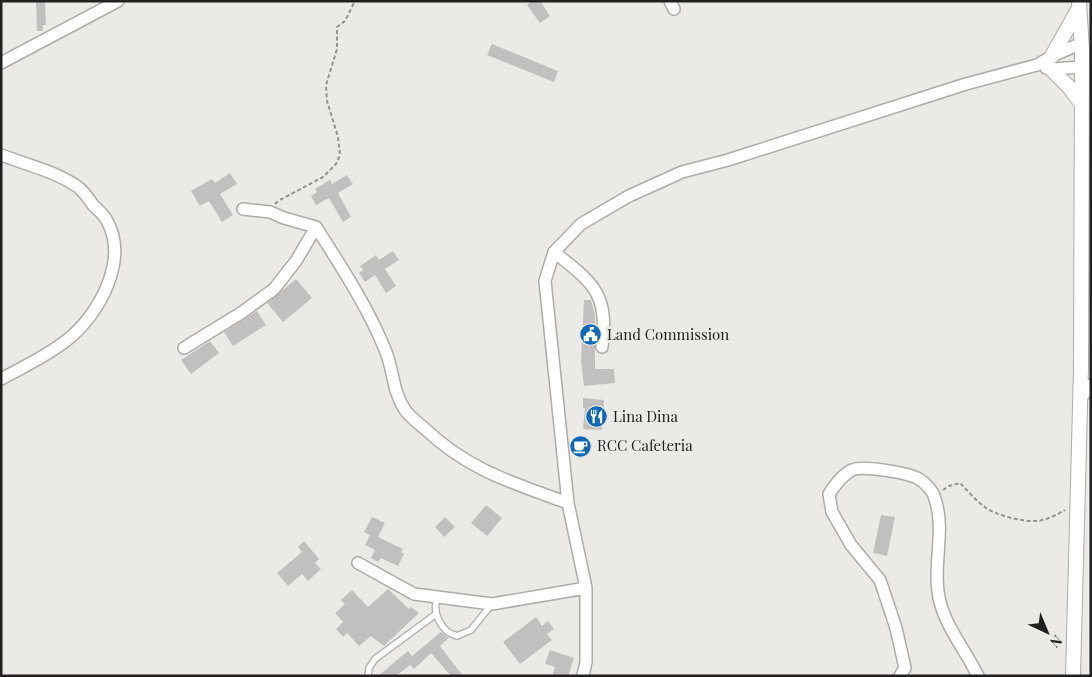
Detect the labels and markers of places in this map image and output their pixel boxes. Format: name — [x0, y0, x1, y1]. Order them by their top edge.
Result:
public building icon: Land Commission — [579, 323, 603, 347]
place label: Land Commission — [607, 324, 729, 344]
restaurant icon: Lina Dina — [585, 405, 609, 429]
place label: Lina Dina — [613, 406, 678, 426]
cafe icon: RCC Cafeteria — [569, 434, 593, 458]
place label: RCC Cafeteria — [597, 435, 693, 455]

